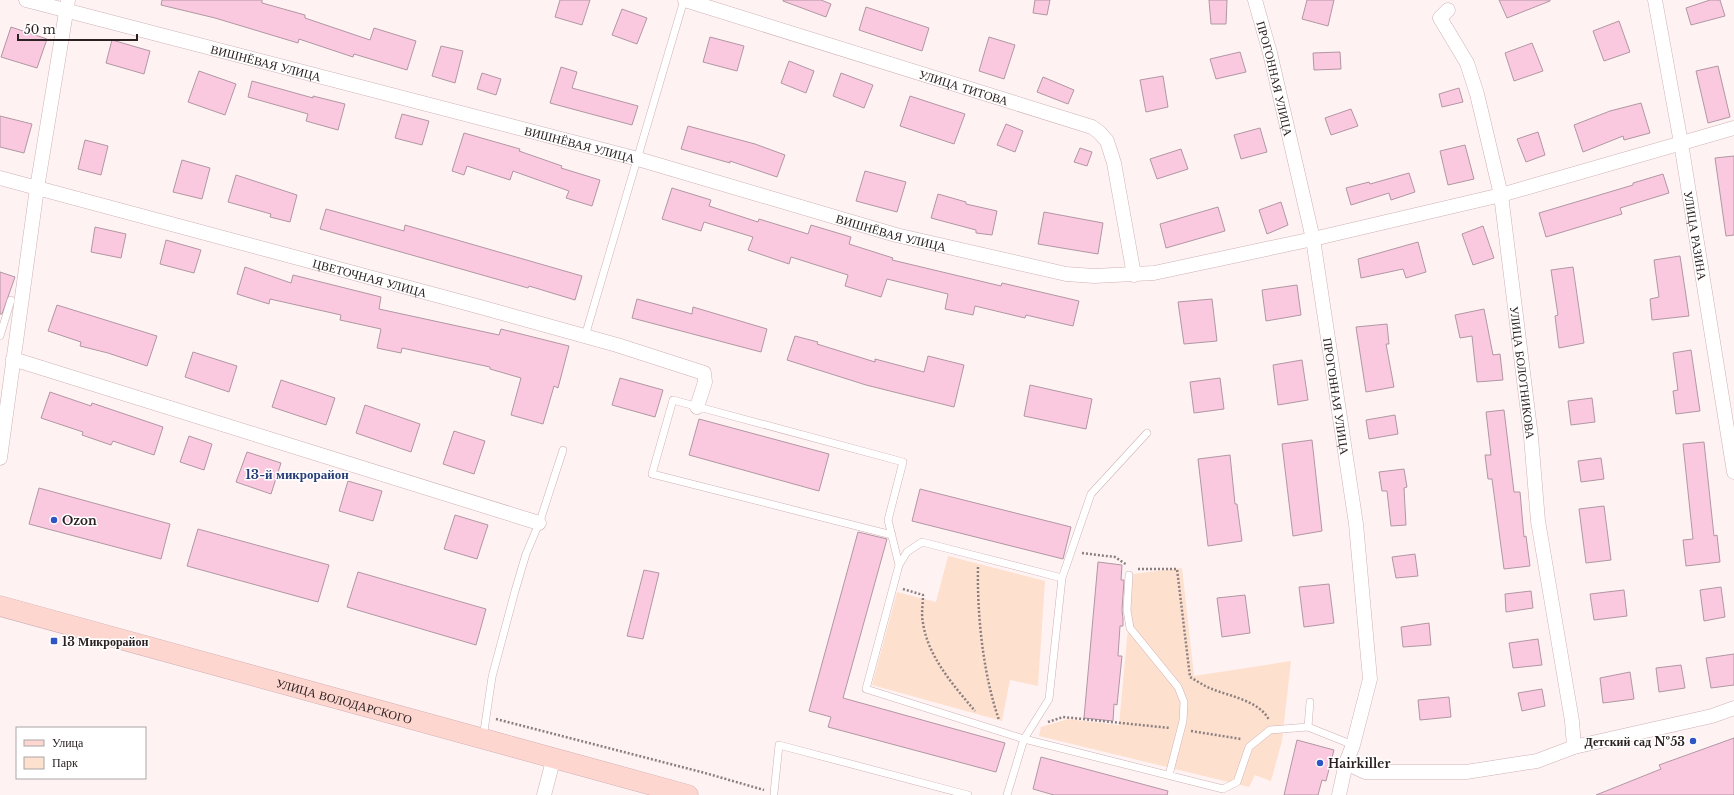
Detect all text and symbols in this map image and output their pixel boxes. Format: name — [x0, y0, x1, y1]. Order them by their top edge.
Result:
scale bar — [18, 16, 137, 42]
street label: ПРОГОННАЯ УЛИЦА — [1254, 19, 1297, 138]
text: 50 m — [24, 22, 56, 37]
street label: ВИШНЁВАЯ УЛИЦА — [209, 41, 323, 84]
street label: УЛИЦА ТИТОВА — [917, 66, 1010, 108]
street label: ВИШНЁВАЯ УЛИЦА — [523, 122, 637, 165]
street label: УЛИЦА РАЗИНА — [1681, 190, 1711, 282]
street label: ВИШНЁВАЯ УЛИЦА — [834, 210, 948, 254]
street label: ЦВЕТОЧНАЯ УЛИЦА — [311, 255, 429, 300]
street label: УЛИЦА БОЛОТНИКОВА — [1507, 305, 1539, 440]
street label: ПРОГОННАЯ УЛИЦА — [1320, 337, 1353, 456]
district label: 13-й микрорайон — [245, 466, 349, 483]
place label: Ozon — [62, 513, 97, 528]
marker: Ozon — [49, 515, 59, 525]
place label: 13 Микрорайон — [62, 634, 148, 649]
marker: 13 Микрорайон — [49, 636, 59, 646]
street label: УЛИЦА ВОЛОДАРСКОГО — [275, 675, 414, 726]
legend — [16, 727, 146, 779]
place label: Детский сад №53 — [1585, 734, 1685, 749]
text: Улица — [52, 735, 84, 750]
marker: Детский сад №53 — [1688, 736, 1698, 746]
text: Парк — [52, 755, 78, 770]
place label: Hairkiller — [1328, 756, 1390, 771]
marker: Hairkiller — [1315, 758, 1325, 768]

